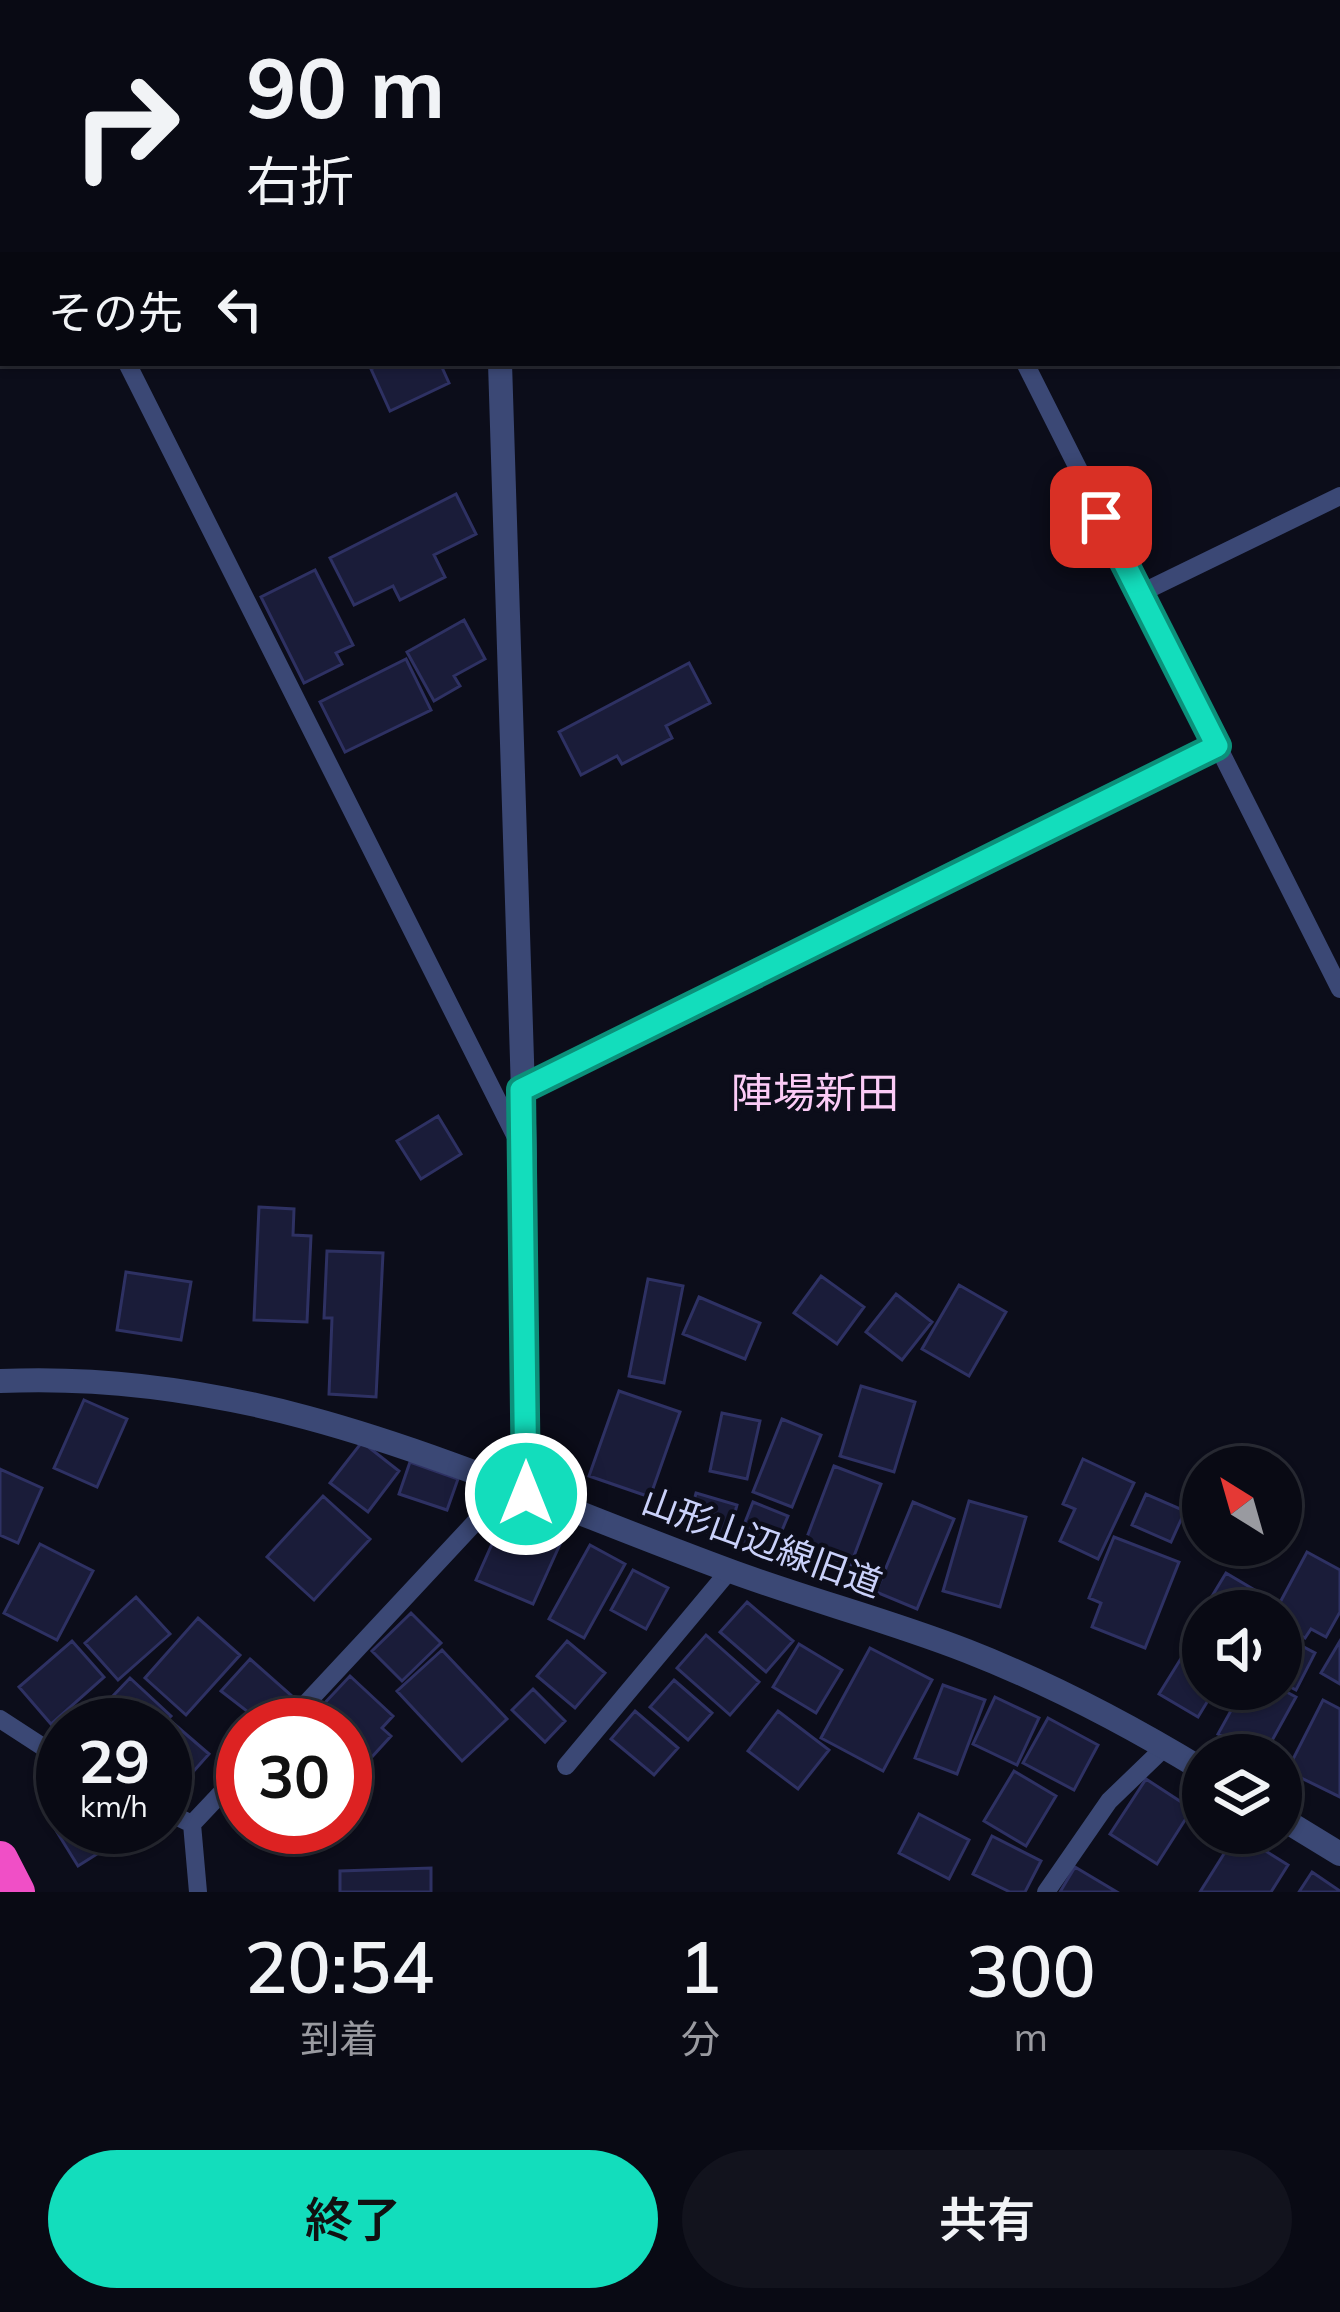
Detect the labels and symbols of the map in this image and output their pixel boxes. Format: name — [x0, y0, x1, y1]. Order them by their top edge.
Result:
pin — [1050, 466, 1152, 568]
district label: 陣場新田 — [731, 1066, 899, 1119]
position arrow — [463, 1431, 589, 1557]
north arrow — [1182, 1446, 1302, 1566]
street label: 山形山辺線旧道 — [636, 1477, 888, 1606]
speed limit sign: 30 — [216, 1698, 372, 1854]

